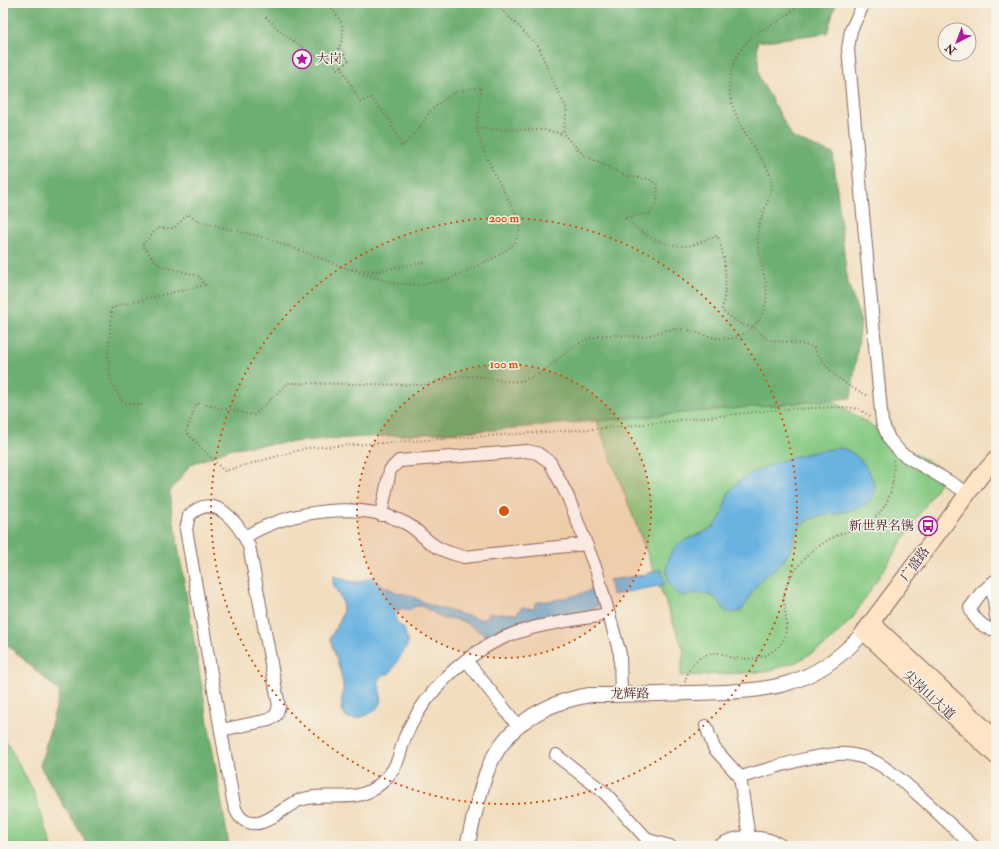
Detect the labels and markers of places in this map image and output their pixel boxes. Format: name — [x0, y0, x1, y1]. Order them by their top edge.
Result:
place icon: 大岗 — [291, 48, 313, 70]
place label: 大岗 — [316, 51, 342, 67]
centre of rings — [497, 504, 511, 518]
bus stop icon: 新世界名镌 — [917, 515, 939, 537]
place label: 新世界名镌 — [849, 518, 914, 534]

